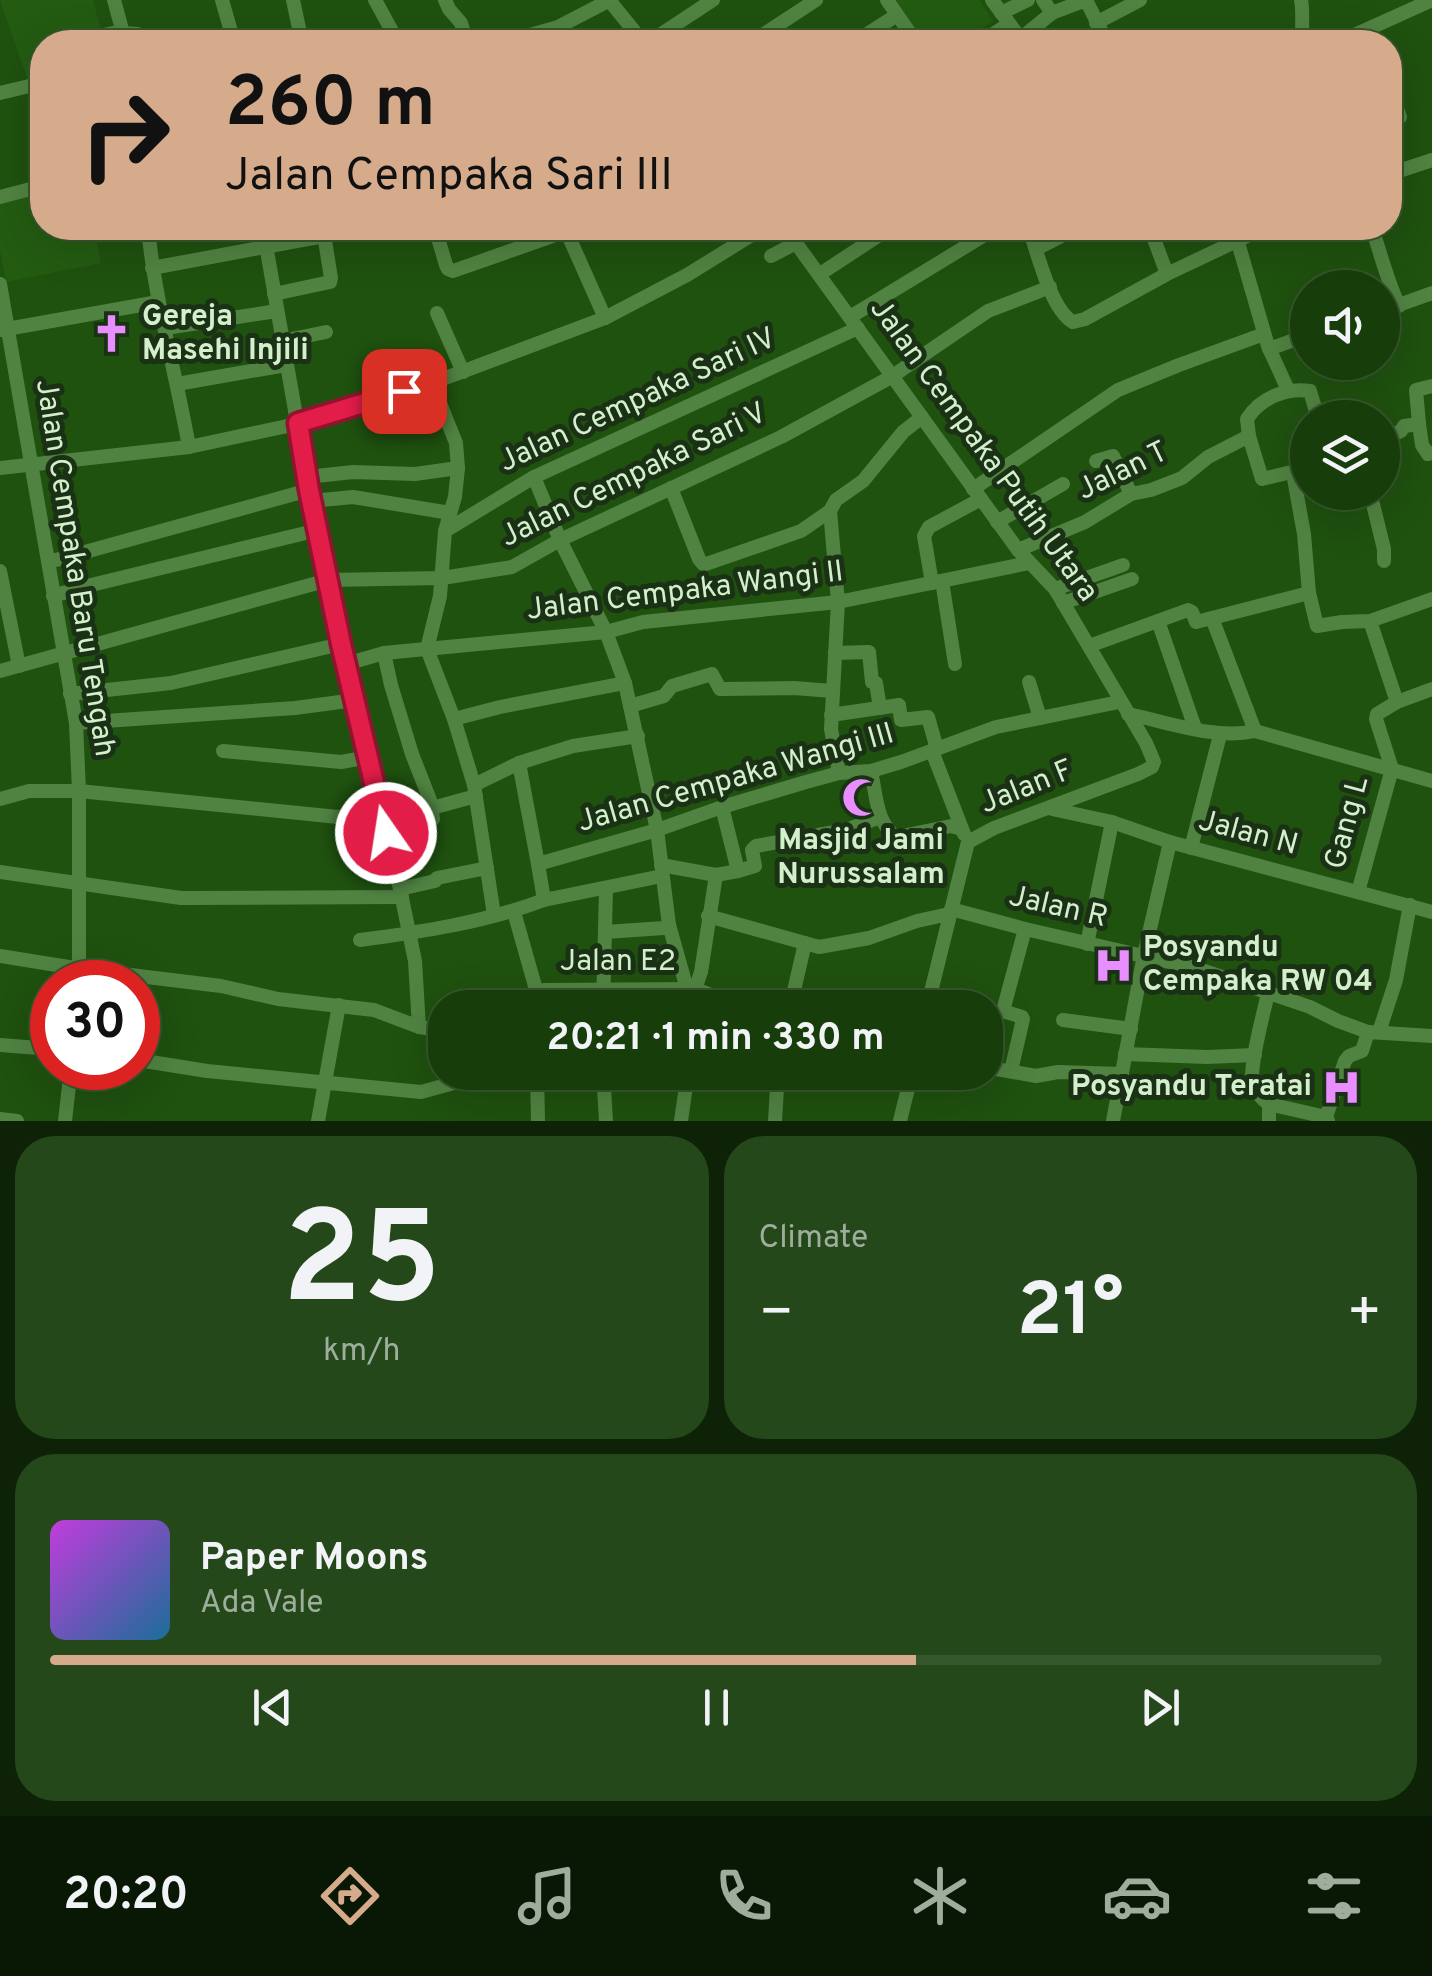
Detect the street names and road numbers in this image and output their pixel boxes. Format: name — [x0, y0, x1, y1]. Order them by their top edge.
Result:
street label: Jalan Cempaka Putih Utara — [861, 292, 1105, 610]
street label: Jalan Cempaka Sari IV — [494, 321, 782, 481]
street label: Jalan Cempaka Baru Tengah — [26, 377, 122, 759]
street label: Jalan Cempaka Sari V — [495, 395, 773, 557]
street label: Jalan T — [1072, 434, 1174, 510]
street label: Jalan Cempaka Wangi II — [524, 554, 846, 630]
street label: Jalan Cempaka Wangi III — [574, 716, 898, 842]
street label: Jalan F — [975, 753, 1079, 823]
street label: Gang L — [1318, 772, 1378, 874]
street label: Jalan N — [1194, 803, 1302, 865]
street label: Jalan R — [1005, 879, 1111, 937]
street label: Jalan E2 — [560, 944, 676, 981]

